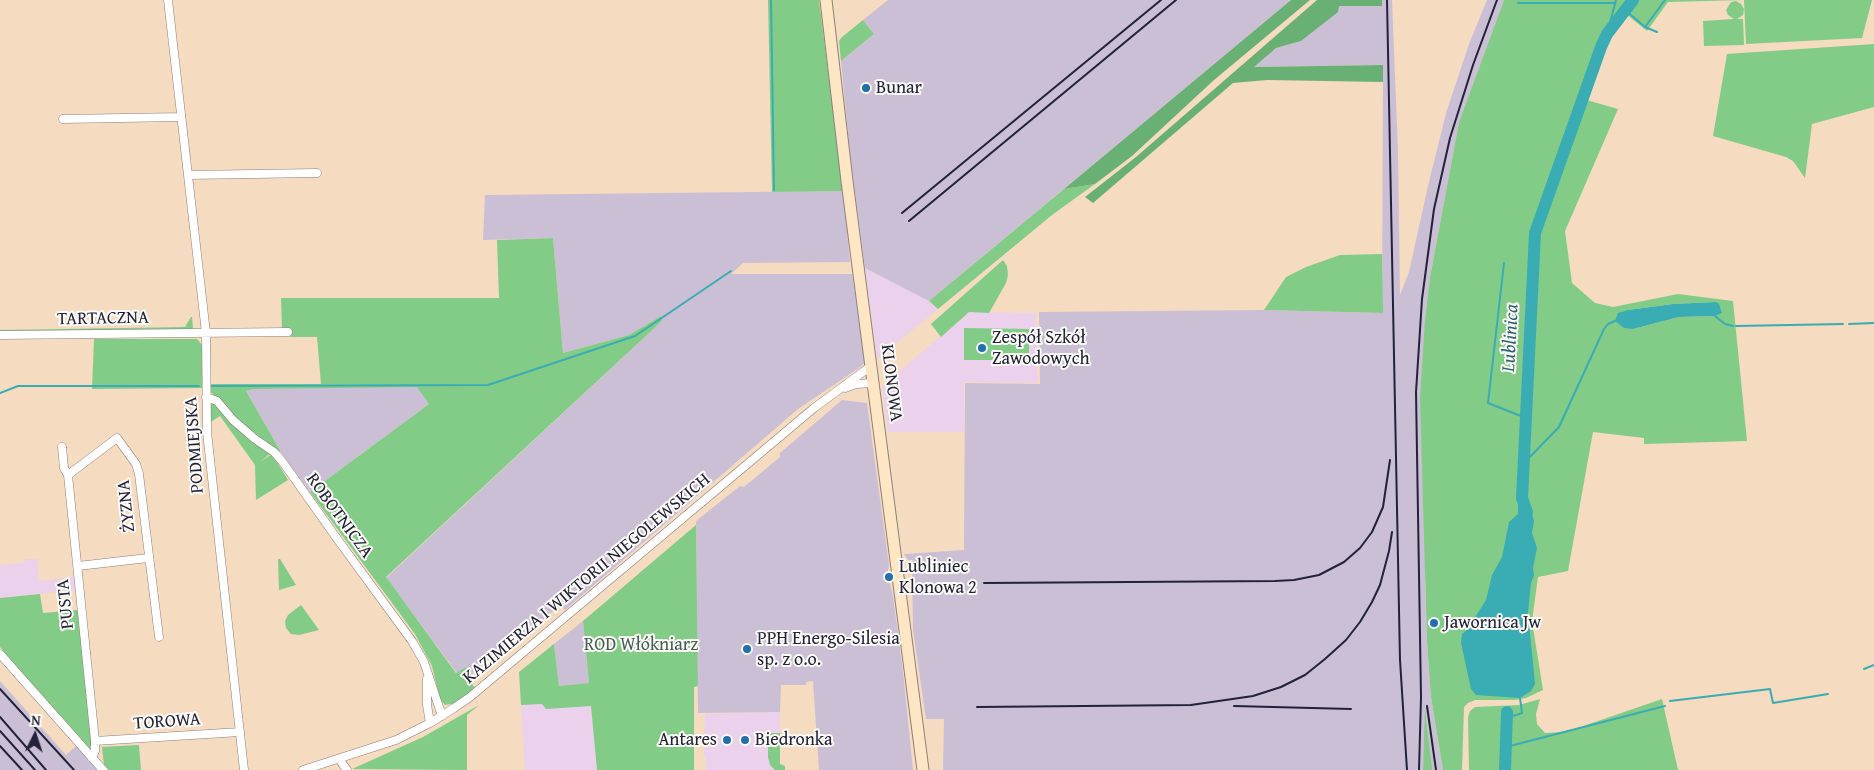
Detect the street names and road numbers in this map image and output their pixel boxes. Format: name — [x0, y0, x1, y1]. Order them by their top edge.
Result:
street label: TARTACZNA — [57, 307, 149, 331]
street label: KLONOWA — [876, 343, 906, 423]
street label: PODMIEJSKA — [181, 396, 209, 494]
street label: ROBOTNICZA — [301, 469, 377, 563]
street label: KAZIMIERZA I WIKTORII NIEGOLEWSKICH — [459, 469, 715, 689]
street label: ŻYZNA — [114, 479, 140, 533]
street label: PUSTA — [53, 578, 79, 630]
street label: TOROWA — [133, 709, 201, 735]

